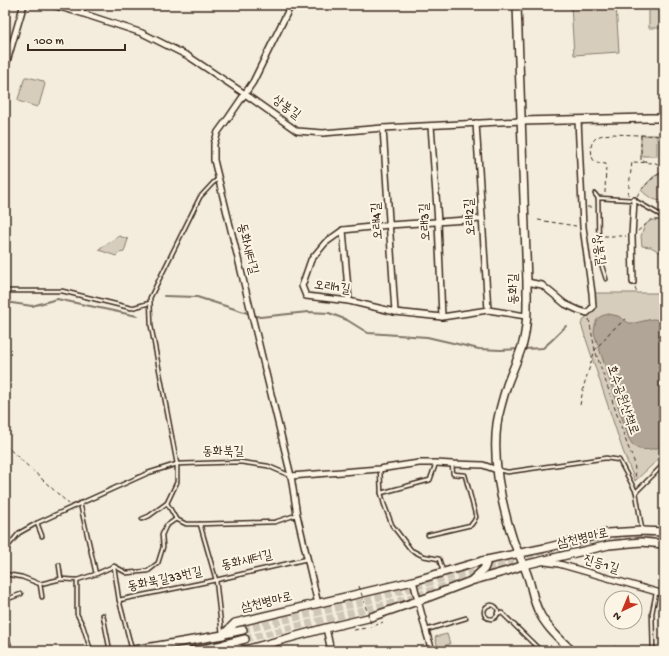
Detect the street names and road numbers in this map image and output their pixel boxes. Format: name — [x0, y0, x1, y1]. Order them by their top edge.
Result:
street label: 상봉길 — [269, 93, 303, 123]
street label: 오래2길 — [462, 198, 480, 236]
street label: 오래4길 — [369, 202, 387, 240]
street label: 오래3길 — [418, 203, 434, 241]
street label: 동화새터길 — [233, 222, 261, 276]
street label: 상봉길 — [588, 233, 608, 267]
street label: 동화길 — [507, 273, 522, 305]
street label: 오래1길 — [313, 278, 351, 298]
street label: 호수공원산책로 — [603, 363, 641, 437]
street label: 동화북길 — [202, 445, 244, 460]
street label: 삼천병마로 — [556, 526, 610, 552]
street label: 동화새터길 — [220, 548, 274, 574]
street label: 진등1길 — [581, 552, 621, 578]
street label: 동화북길33번길 — [126, 565, 204, 595]
street label: 삼천병마로 — [240, 590, 294, 616]

